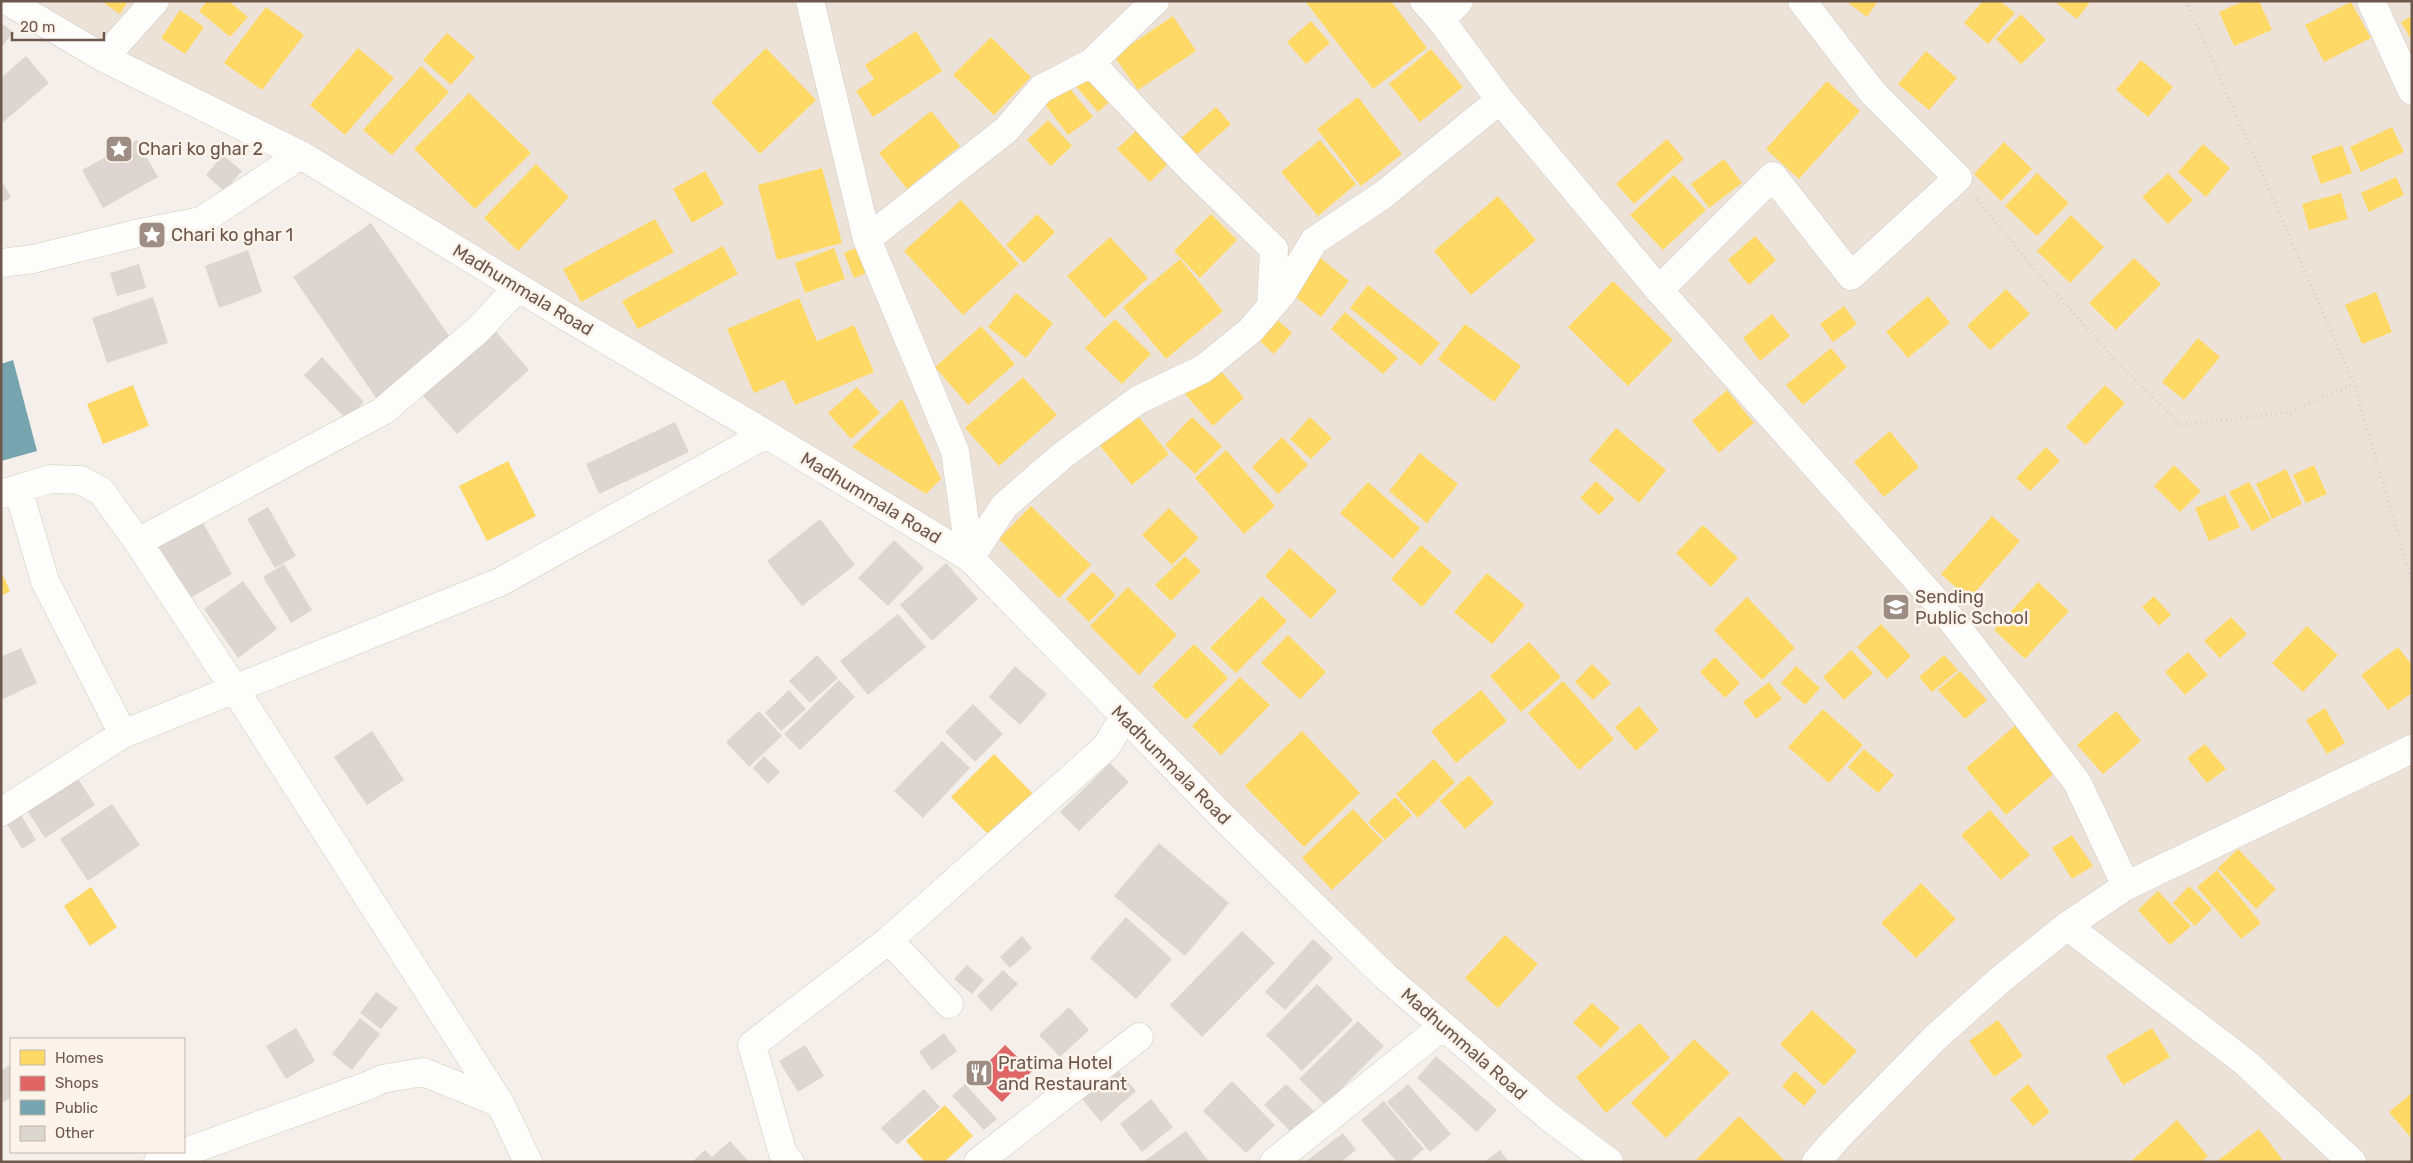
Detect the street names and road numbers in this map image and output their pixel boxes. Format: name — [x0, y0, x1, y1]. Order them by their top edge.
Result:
street label: Madhummala Road — [449, 239, 597, 341]
street label: Madhummala Road — [797, 447, 945, 549]
street label: Madhummala Road — [1107, 701, 1235, 829]
street label: Madhummala Road — [1396, 983, 1532, 1105]

